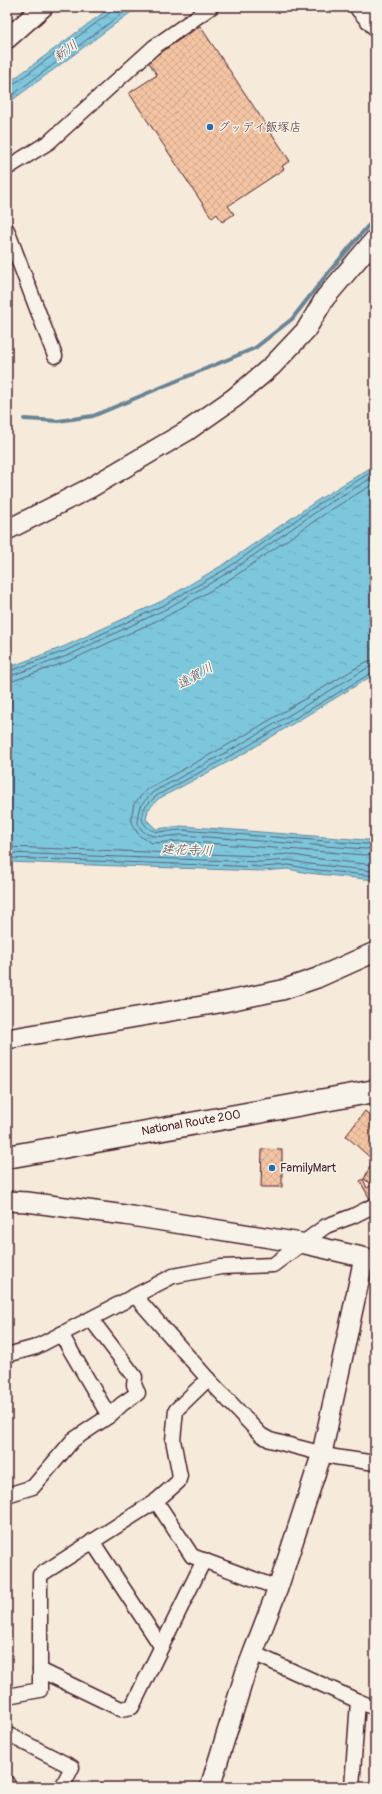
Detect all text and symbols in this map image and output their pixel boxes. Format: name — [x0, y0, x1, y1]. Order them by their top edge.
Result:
water label: 新川 — [51, 37, 81, 65]
place label: グッデイ飯塚店 — [218, 120, 302, 135]
marker: グッデイ飯塚店 — [205, 122, 215, 132]
water label: 遠賀川 — [174, 659, 216, 693]
water label: 建花寺川 — [161, 841, 213, 859]
street label: National Route 200 — [140, 1107, 242, 1139]
place label: FamilyMart — [280, 1161, 336, 1176]
marker: FamilyMart — [267, 1163, 277, 1173]

